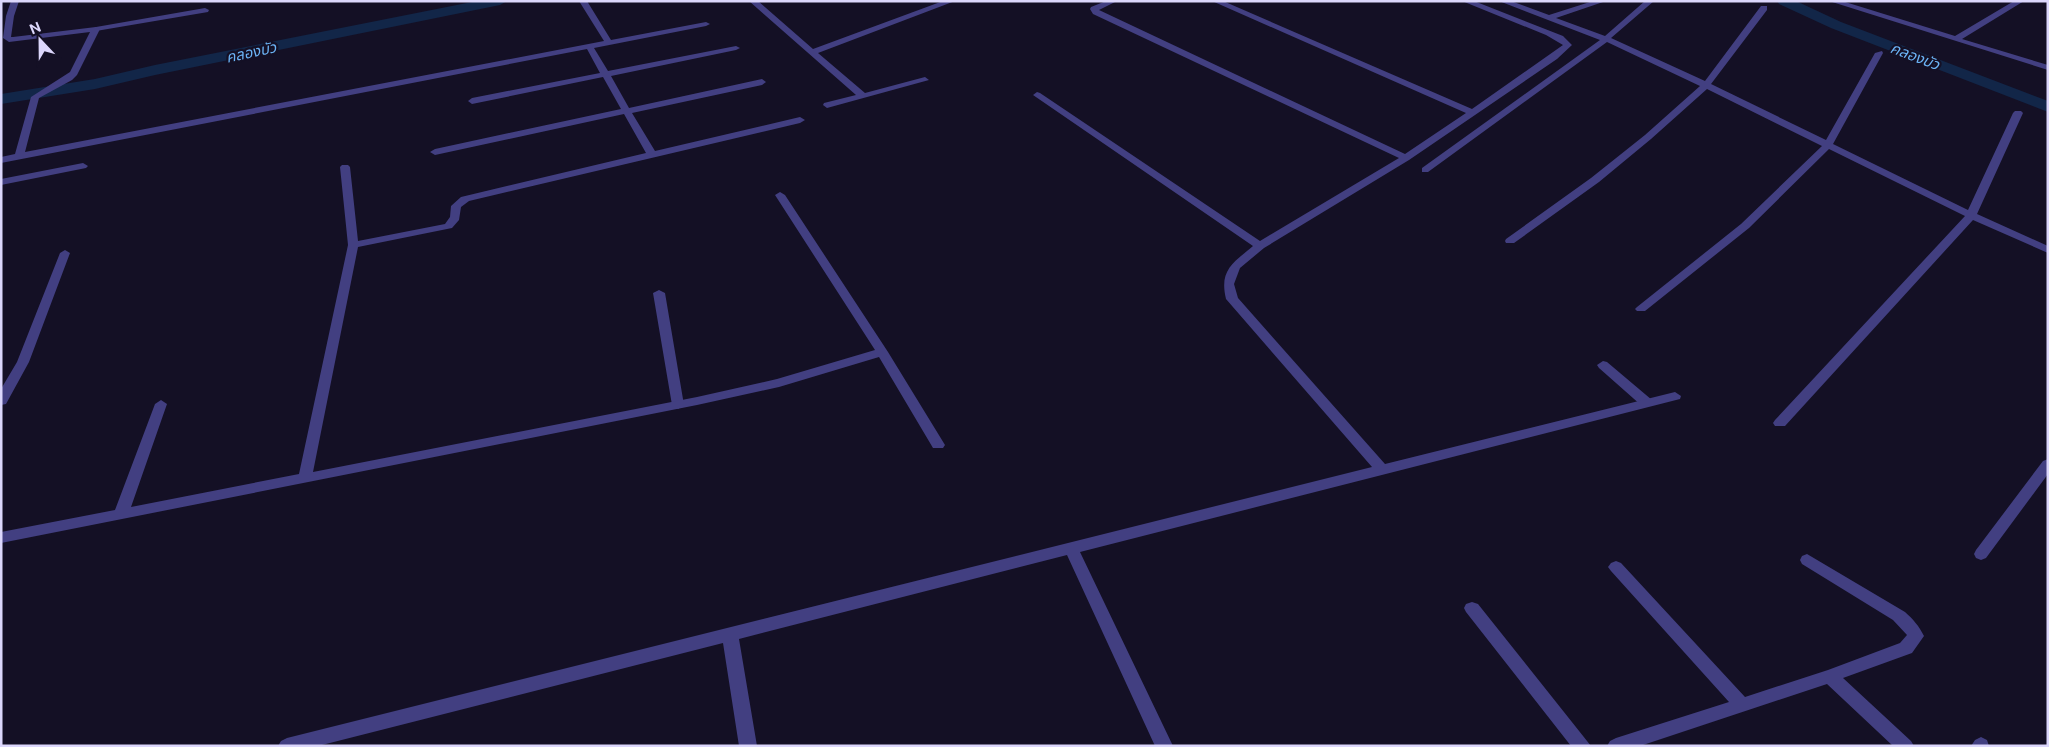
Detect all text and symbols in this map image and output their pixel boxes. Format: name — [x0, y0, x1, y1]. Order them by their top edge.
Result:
north arrow — [15, 15, 65, 65]
text: N — [27, 18, 43, 37]
water label: คลองบัว — [224, 38, 278, 66]
water label: คลองบัว — [1888, 39, 1942, 73]

